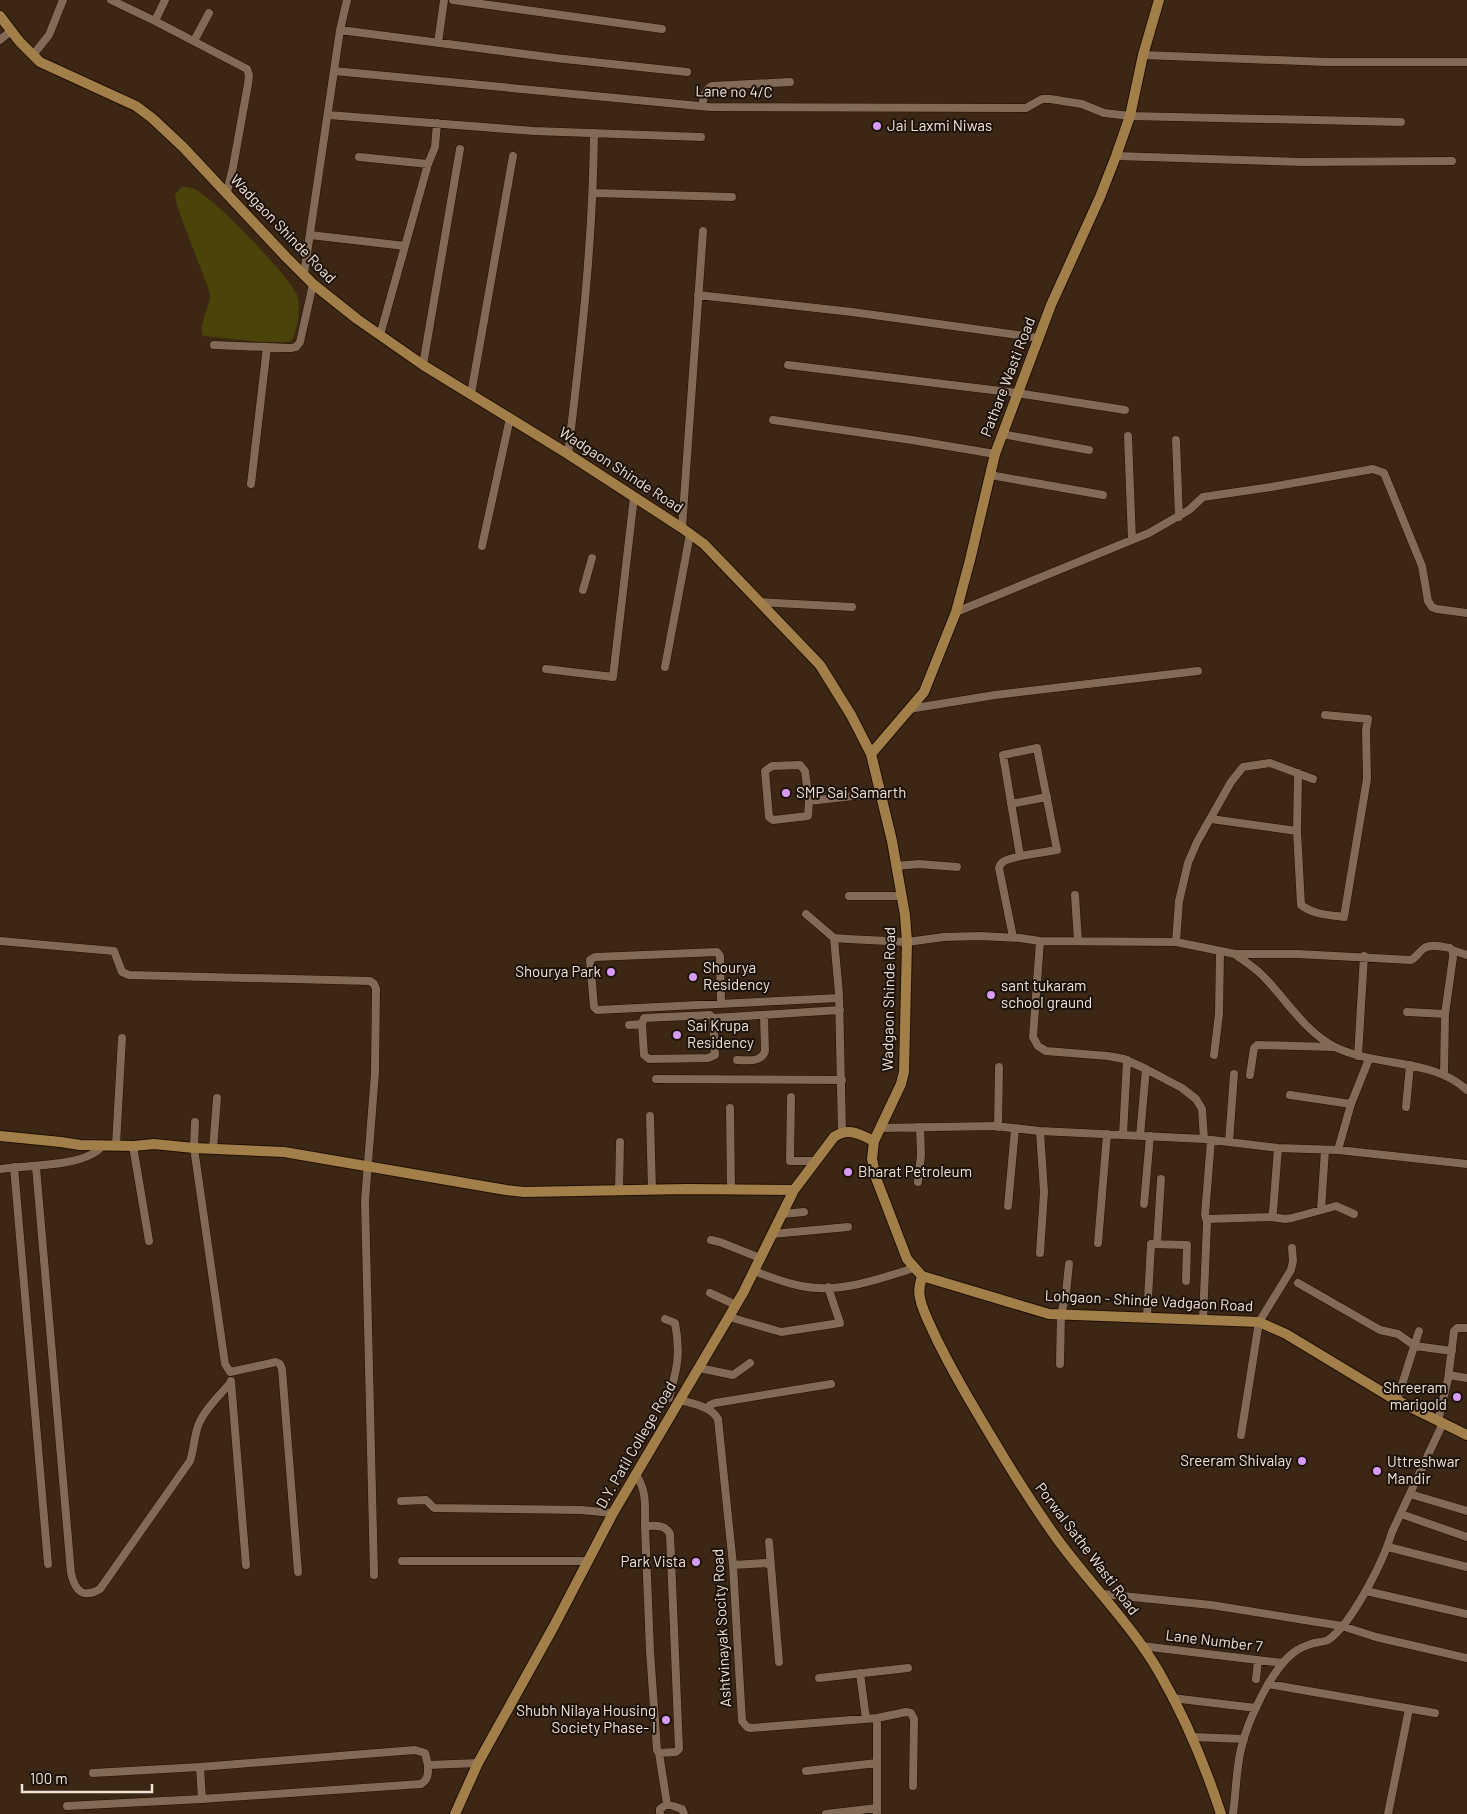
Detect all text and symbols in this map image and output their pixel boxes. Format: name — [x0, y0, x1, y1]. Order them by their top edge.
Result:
street label: Lane no 4/C — [695, 81, 773, 101]
place label: Jai Laxmi Niwas — [887, 116, 992, 134]
marker: Jai Laxmi Niwas — [871, 120, 883, 132]
street label: Wadgaon Shinde Road — [227, 170, 340, 286]
street label: Pathare Wasti Road — [976, 314, 1038, 439]
street label: Wadgaon Shinde Road — [556, 422, 687, 516]
place label: SMP Sai Samarth — [796, 783, 906, 801]
marker: SMP Sai Samarth — [780, 787, 792, 799]
street label: Wadgaon Shinde Road — [878, 927, 898, 1071]
place label: Shourya Residency — [703, 958, 770, 993]
place label: Shourya Park — [515, 962, 601, 980]
marker: Shourya Park — [605, 966, 617, 978]
marker: Shourya Residency — [687, 971, 699, 983]
place label: sant tukaram school graund — [1001, 976, 1092, 1011]
marker: sant tukaram school graund — [985, 989, 997, 1001]
place label: Sai Krupa Residency — [687, 1016, 754, 1051]
marker: Sai Krupa Residency — [671, 1029, 683, 1041]
place label: Bharat Petroleum — [858, 1162, 972, 1180]
marker: Bharat Petroleum — [842, 1166, 854, 1178]
street label: Lohgaon - Shinde Vadgaon Road — [1044, 1286, 1254, 1314]
street label: D.Y. Patil College Road — [591, 1378, 679, 1511]
place label: Shreeram marigold — [1383, 1378, 1447, 1413]
marker: Shreeram marigold — [1451, 1391, 1463, 1403]
place label: Sreeram Shivalay — [1180, 1451, 1292, 1469]
place label: Uttreshwar Mandir — [1387, 1452, 1460, 1487]
marker: Sreeram Shivalay — [1296, 1455, 1308, 1467]
marker: Uttreshwar Mandir — [1371, 1465, 1383, 1477]
street label: Porwal Sathe Wasti Road — [1032, 1479, 1143, 1618]
street label: Ashtvinayak Socity Road — [708, 1548, 734, 1708]
place label: Park Vista — [621, 1552, 686, 1570]
marker: Park Vista — [690, 1556, 702, 1568]
street label: Lane Number 7 — [1165, 1625, 1264, 1655]
place label: Shubh Nilaya Housing Society Phase- I — [516, 1701, 656, 1736]
marker: Shubh Nilaya Housing Society Phase- I — [660, 1714, 672, 1726]
scale bar — [22, 1762, 152, 1794]
text: 100 m — [30, 1769, 68, 1787]

